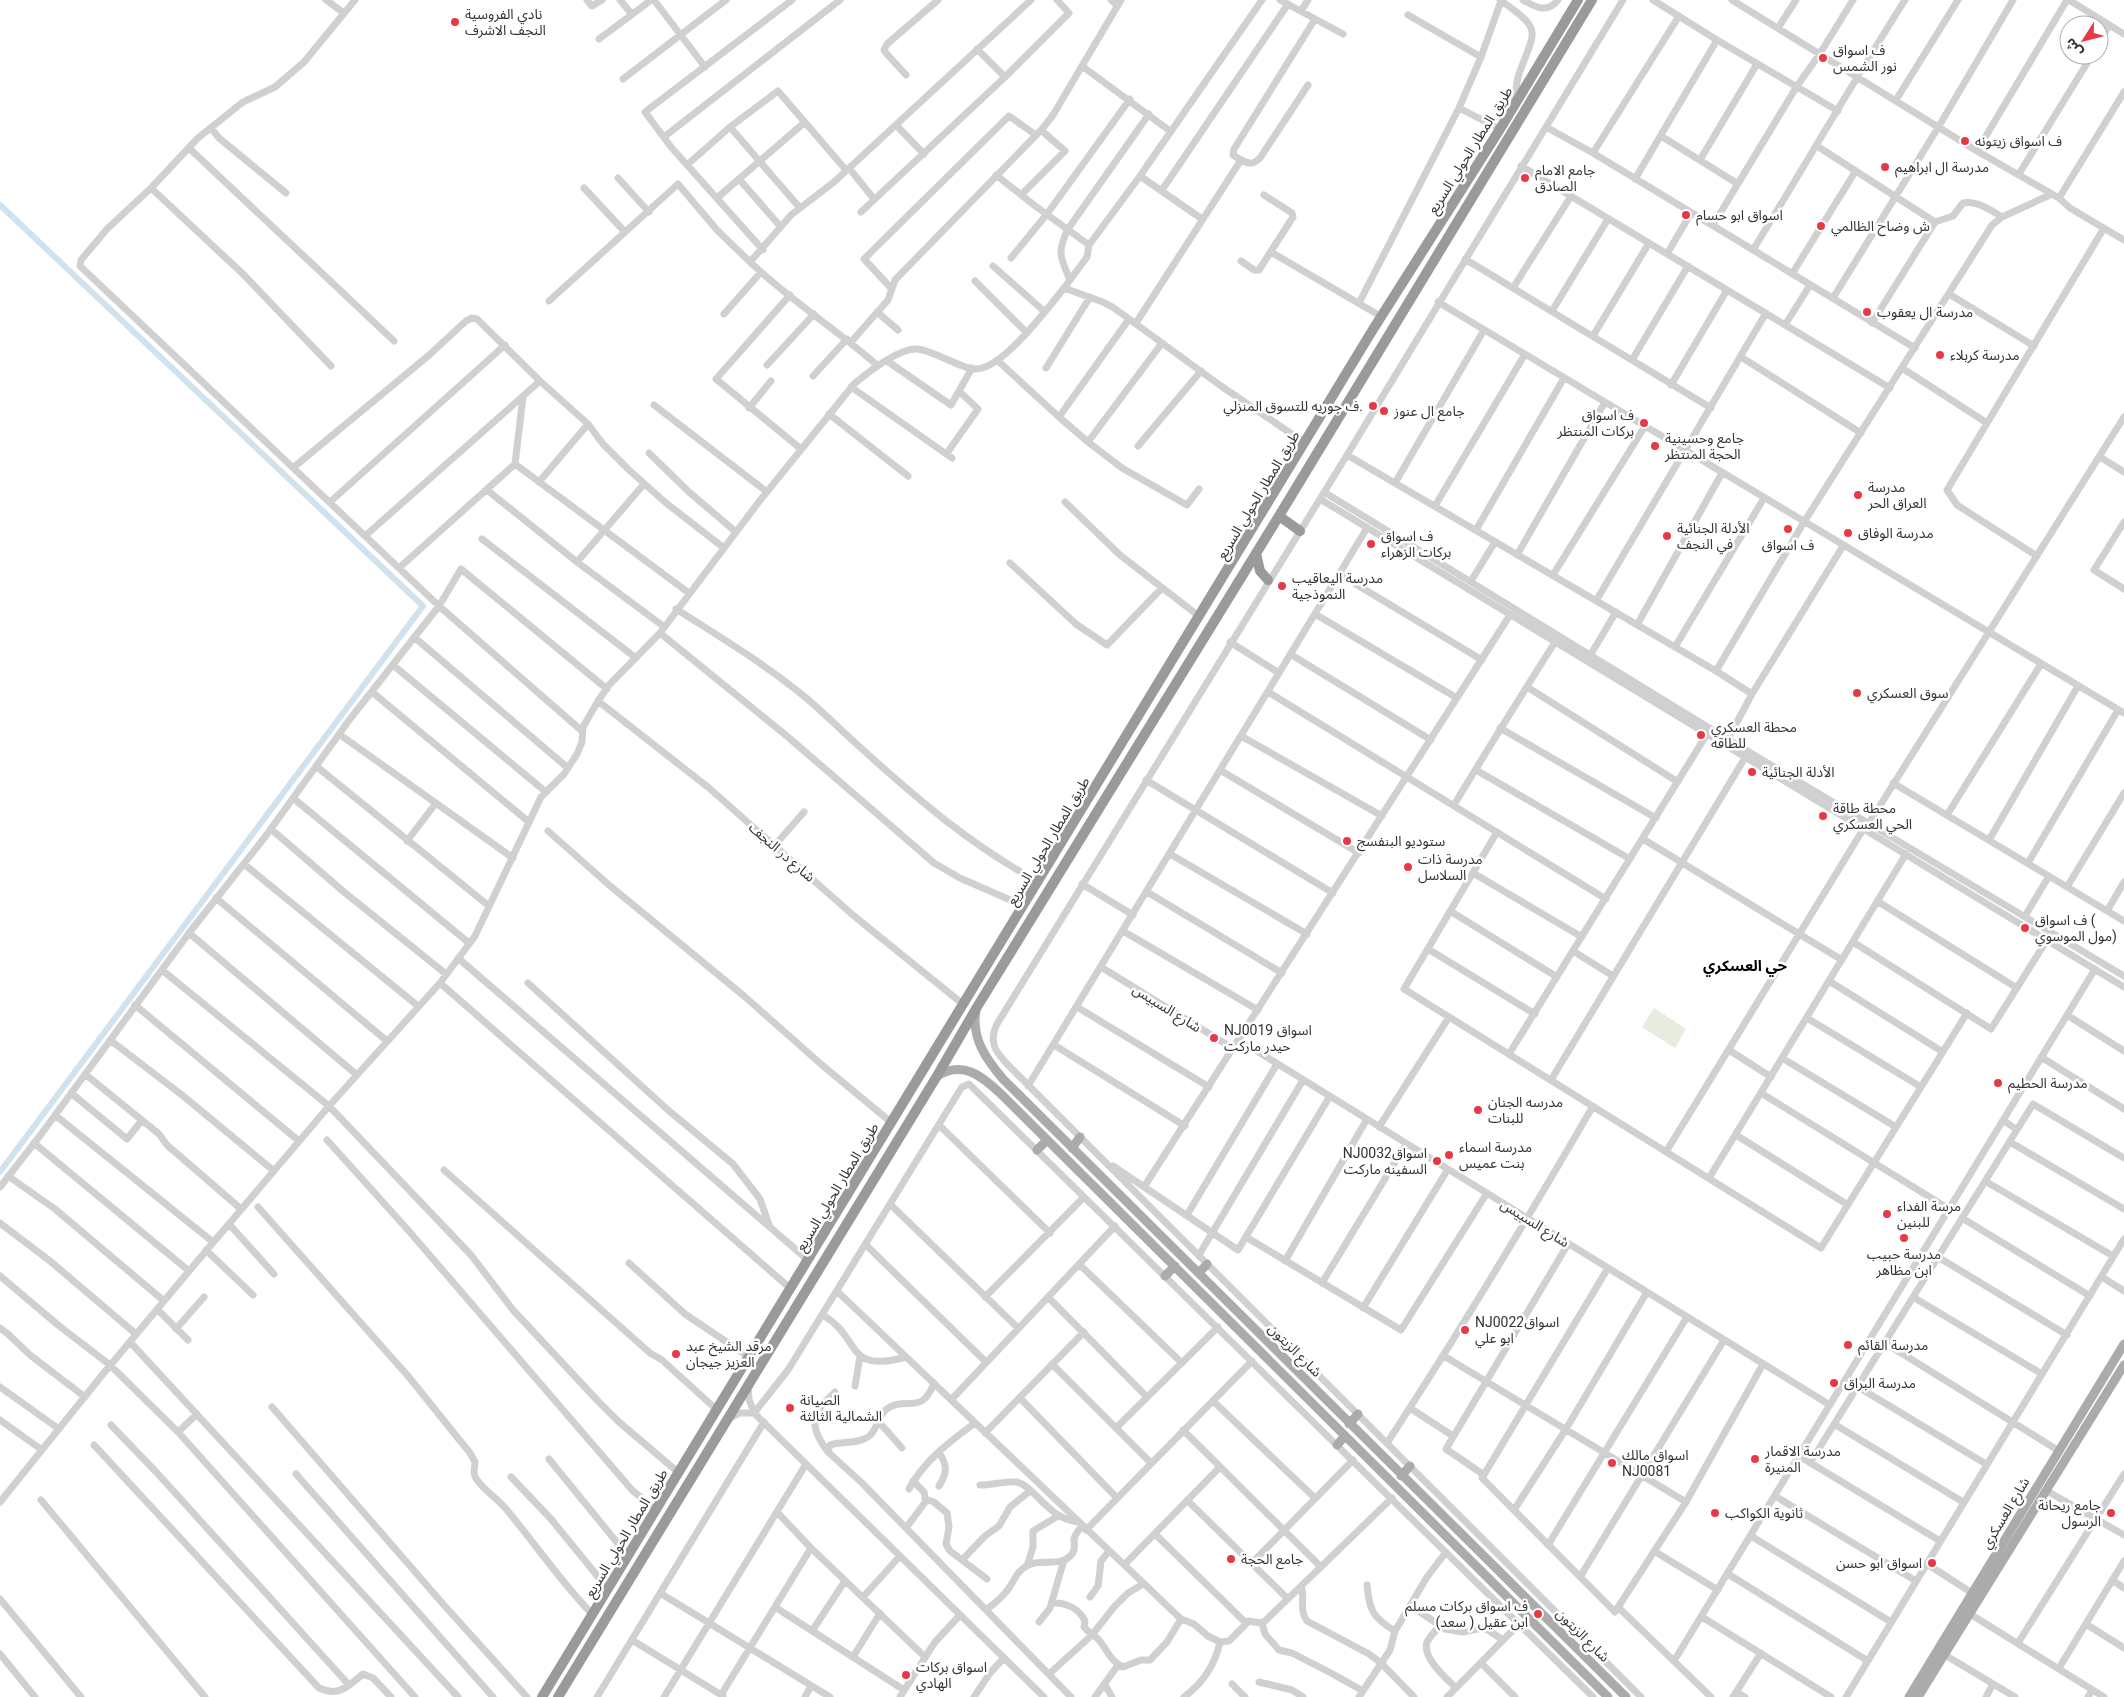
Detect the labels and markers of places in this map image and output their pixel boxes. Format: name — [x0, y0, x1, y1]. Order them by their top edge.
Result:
place label: نادي الفروسية النجف الاشرف — [465, 6, 546, 39]
marker: نادي الفروسية النجف الاشرف — [449, 16, 461, 28]
place label: ف اسواق نور الشمس — [1833, 42, 1897, 75]
marker: ف اسواق نور الشمس — [1817, 52, 1829, 64]
place label: ف اسواق زيتونه — [1975, 133, 2062, 150]
marker: ف اسواق زيتونه — [1959, 135, 1971, 147]
place label: مدرسة ال ابراهيم — [1895, 159, 1989, 178]
marker: مدرسة ال ابراهيم — [1879, 161, 1891, 173]
place label: جامع الامام الصادق — [1535, 162, 1595, 194]
marker: جامع الامام الصادق — [1519, 172, 1531, 184]
place label: اسواق ابو حسام — [1696, 207, 1783, 226]
marker: اسواق ابو حسام — [1680, 209, 1692, 221]
place label: ش وضاح الظالمي — [1831, 218, 1930, 237]
marker: ش وضاح الظالمي — [1815, 220, 1827, 232]
place label: مدرسة ال يعقوب — [1877, 304, 1973, 321]
marker: مدرسة ال يعقوب — [1861, 306, 1873, 318]
place label: مدرسة كربلاء — [1950, 347, 2020, 364]
marker: مدرسة كربلاء — [1934, 349, 1946, 361]
place label: ف جوريه للتسوق المنزلي. — [1223, 398, 1363, 417]
marker: ف جوريه للتسوق المنزلي. — [1367, 400, 1379, 412]
place label: جامع ال عنوز — [1393, 403, 1465, 422]
marker: جامع ال عنوز — [1378, 405, 1390, 417]
place label: ف اسواق بركات المنتظر — [1556, 407, 1634, 440]
marker: ف اسواق بركات المنتظر — [1638, 417, 1650, 429]
place label: جامع وحسينية الحجة المنتظر — [1664, 430, 1744, 463]
marker: جامع وحسينية الحجة المنتظر — [1649, 440, 1661, 452]
place label: مدرسة العراق الحر — [1867, 479, 1927, 512]
marker: مدرسة العراق الحر — [1852, 489, 1864, 501]
place label: الأدلة الجنائية في النجف — [1677, 520, 1750, 555]
marker: ف اسواق — [1782, 523, 1794, 535]
place label: مدرسة الوفاق — [1858, 525, 1934, 542]
marker: مدرسة الوفاق — [1842, 527, 1854, 539]
place label: ف اسواق بركات الزهراء — [1381, 528, 1451, 561]
marker: الأدلة الجنائية في النجف — [1661, 530, 1673, 542]
place label: ف اسواق — [1762, 537, 1814, 554]
marker: ف اسواق بركات الزهراء — [1365, 538, 1377, 550]
place label: مدرسة اليعاقيب النموذجية — [1292, 570, 1383, 603]
marker: مدرسة اليعاقيب النموذجية — [1276, 580, 1288, 592]
place label: سوق العسكري — [1867, 685, 1948, 704]
marker: سوق العسكري — [1851, 687, 1863, 699]
place label: محطة العسكري للطاقه — [1711, 719, 1797, 751]
marker: محطة العسكري للطاقه — [1695, 729, 1707, 741]
place label: الأدلة الجنائية — [1762, 764, 1835, 780]
marker: الأدلة الجنائية — [1746, 766, 1758, 778]
place label: محطة طاقة الحي العسكري — [1833, 800, 1912, 835]
marker: محطة طاقة الحي العسكري — [1817, 810, 1829, 822]
place label: ستوديو البنفسج — [1357, 833, 1445, 852]
marker: ستوديو البنفسج — [1341, 835, 1353, 847]
place label: مدرسة ذات السلاسل — [1418, 851, 1483, 884]
marker: مدرسة ذات السلاسل — [1402, 861, 1414, 873]
place label: ف اسواق ( مول الموسوي) — [2035, 912, 2117, 947]
marker: ف اسواق ( مول الموسوي) — [2019, 922, 2031, 934]
place label: NJ0019 اسواق حيدر ماركت — [1224, 1022, 1312, 1055]
marker: NJ0019 اسواق حيدر ماركت — [1208, 1032, 1220, 1044]
place label: مدرسة الحطيم — [2008, 1075, 2088, 1094]
marker: مدرسة الحطيم — [1992, 1077, 2004, 1089]
place label: مدرسه الجنان للبنات — [1488, 1094, 1563, 1126]
marker: مدرسه الجنان للبنات — [1472, 1104, 1484, 1116]
place label: مدرسة اسماء بنت عميس — [1459, 1139, 1532, 1172]
place label: NJ0032اسواق السفينه ماركت — [1343, 1145, 1427, 1178]
marker: مدرسة اسماء بنت عميس — [1443, 1149, 1455, 1161]
marker: NJ0032اسواق السفينه ماركت — [1431, 1155, 1443, 1167]
place label: مرسة الفداء للبنين — [1897, 1198, 1961, 1231]
marker: مرسة الفداء للبنين — [1881, 1208, 1893, 1220]
marker: مدرسة حبيب ابن مظاهر — [1898, 1232, 1910, 1244]
place label: مدرسة حبيب ابن مظاهر — [1867, 1246, 1941, 1279]
place label: NJ0022اسواق ابو علي — [1475, 1314, 1559, 1349]
marker: NJ0022اسواق ابو علي — [1459, 1324, 1471, 1336]
place label: مدرسة القائم — [1858, 1337, 1928, 1356]
place label: مرقد الشيخ عبد العزيز جيجان — [686, 1338, 772, 1371]
marker: مدرسة القائم — [1842, 1339, 1854, 1351]
marker: مرقد الشيخ عبد العزيز جيجان — [670, 1348, 682, 1360]
place label: مدرسة البراق — [1844, 1375, 1916, 1392]
marker: مدرسة البراق — [1828, 1377, 1840, 1389]
place label: الصيانة الشمالية الثالثة — [800, 1392, 882, 1424]
marker: الصيانة الشمالية الثالثة — [784, 1402, 796, 1414]
place label: مدرسة الاقمار المنيرة — [1764, 1443, 1841, 1476]
place label: اسواق مالك NJ0081 — [1622, 1447, 1689, 1479]
marker: مدرسة الاقمار المنيرة — [1749, 1453, 1761, 1465]
marker: اسواق مالك NJ0081 — [1606, 1457, 1618, 1469]
place label: جامع ريحانة الرسول — [2038, 1497, 2101, 1530]
place label: ثانوية الكواكب — [1725, 1505, 1803, 1522]
marker: ثانوية الكواكب — [1709, 1507, 1721, 1519]
marker: جامع ريحانة الرسول — [2105, 1507, 2117, 1519]
place label: جامع الحجة — [1241, 1551, 1303, 1570]
marker: جامع الحجة — [1225, 1553, 1237, 1565]
place label: اسواق ابو حسن — [1836, 1555, 1922, 1572]
marker: اسواق ابو حسن — [1926, 1557, 1938, 1569]
place label: ف اسواق بركات مسلم ابن عقيل ( سعد) — [1405, 1598, 1528, 1631]
marker: ف اسواق بركات مسلم ابن عقيل ( سعد) — [1532, 1608, 1544, 1620]
place label: اسواق بركات الهادي — [916, 1659, 987, 1694]
marker: اسواق بركات الهادي — [900, 1669, 912, 1681]

